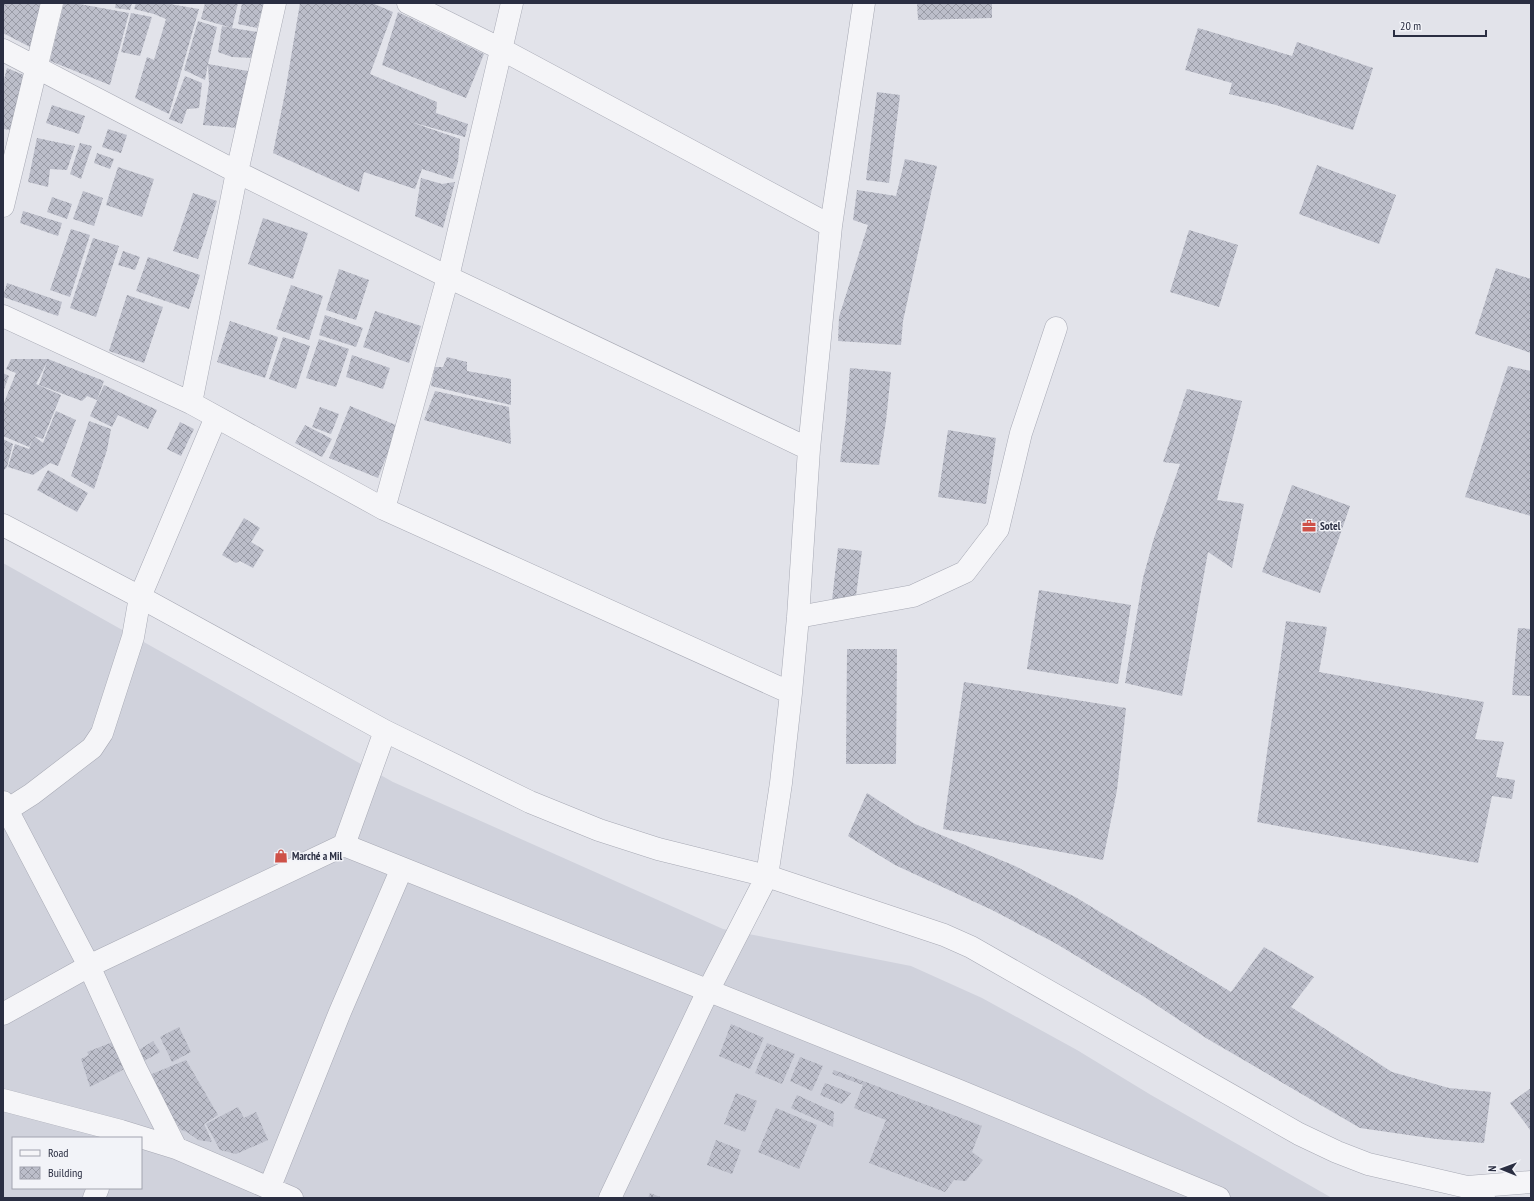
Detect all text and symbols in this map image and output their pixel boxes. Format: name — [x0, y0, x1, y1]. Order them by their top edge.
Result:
scale bar — [1394, 12, 1486, 38]
text: 20 m — [1400, 18, 1421, 33]
office icon: Sotel — [1301, 518, 1317, 534]
place label: Sotel — [1320, 519, 1341, 533]
shop icon: Marché a Mil — [273, 848, 289, 864]
place label: Marché a Mil — [292, 849, 342, 863]
legend — [12, 1137, 142, 1189]
text: Road — [48, 1145, 68, 1160]
north arrow — [1482, 1149, 1522, 1189]
text: Building — [48, 1165, 83, 1180]
text: N — [1485, 1166, 1499, 1172]

